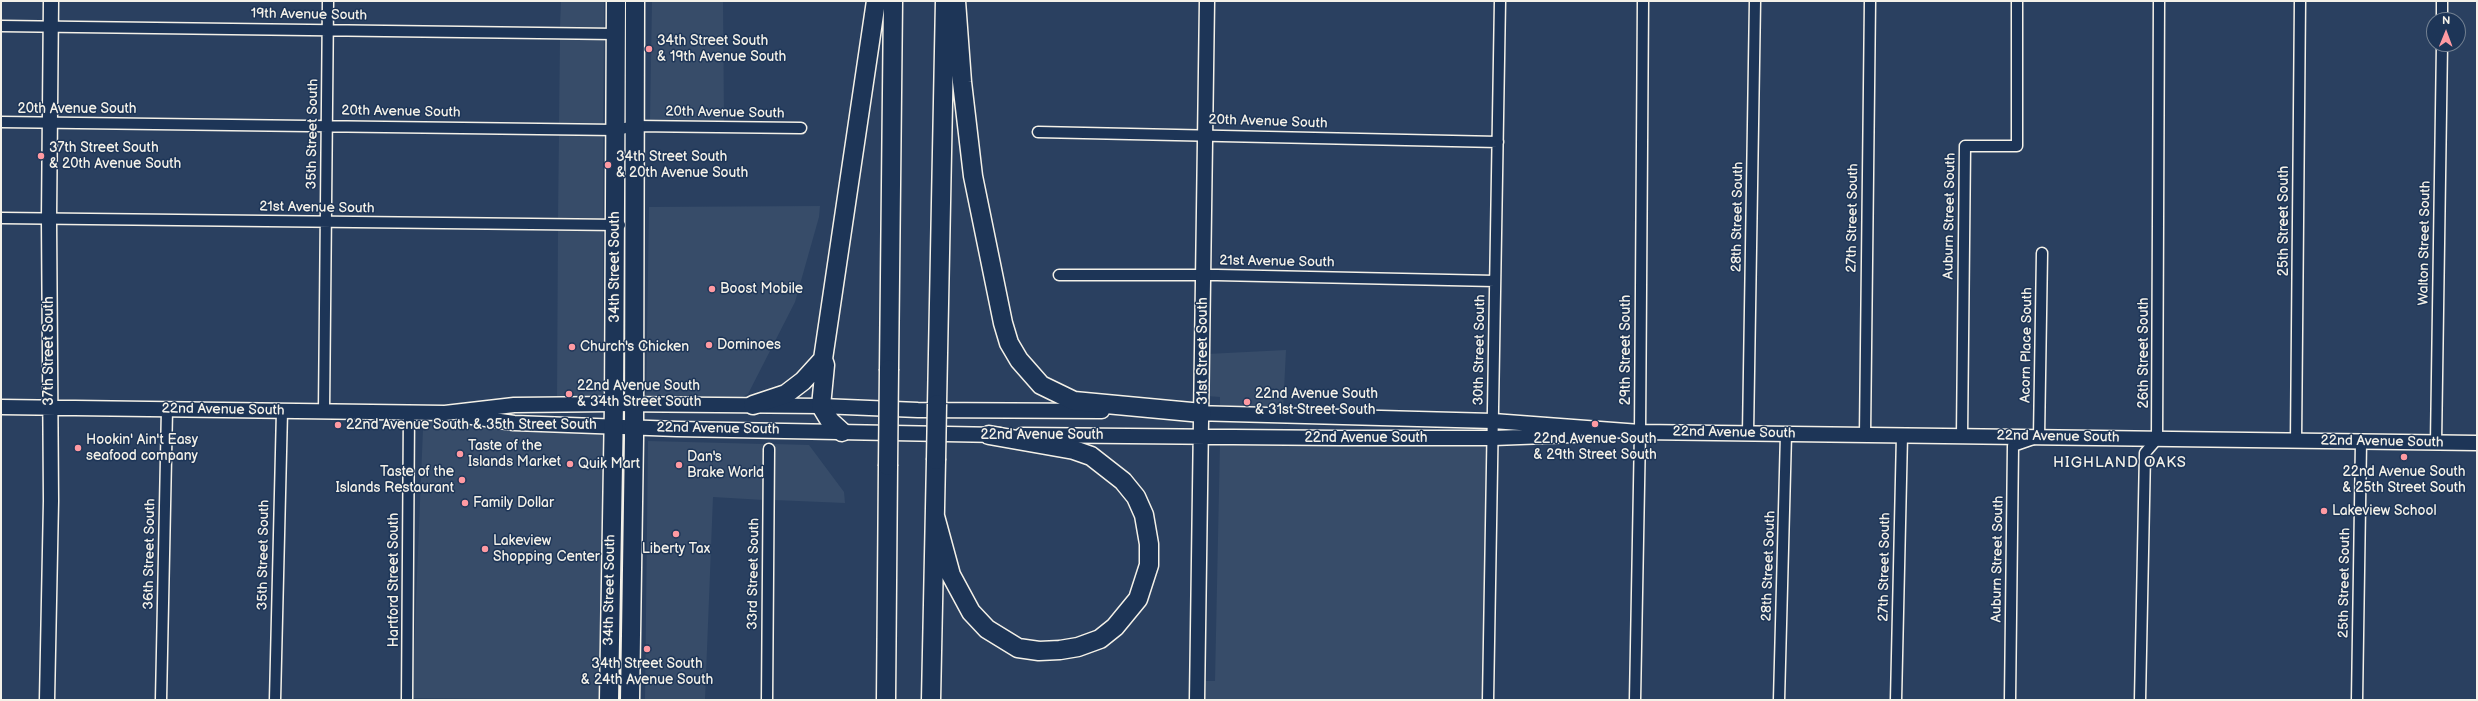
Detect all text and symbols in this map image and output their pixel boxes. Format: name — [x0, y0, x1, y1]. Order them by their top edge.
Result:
street label: 19th Avenue South — [251, 6, 367, 24]
north arrow — [2426, 12, 2466, 52]
text: N — [2442, 14, 2450, 27]
place label: 34th Street South & 19th Avenue South — [657, 33, 786, 66]
marker: 34th Street South & 19th Avenue South — [644, 44, 654, 54]
street label: 35th Street South — [304, 78, 322, 190]
street label: 20th Avenue South — [17, 101, 137, 117]
street label: 20th Avenue South — [341, 103, 461, 121]
street label: 20th Avenue South — [665, 104, 785, 122]
street label: 20th Avenue South — [1208, 112, 1328, 132]
place label: 37th Street South & 20th Avenue South — [49, 140, 181, 172]
place label: 34th Street South & 20th Avenue South — [616, 149, 748, 182]
marker: 37th Street South & 20th Avenue South — [36, 151, 46, 161]
street label: Auburn Street South — [1940, 152, 1960, 280]
marker: 34th Street South & 20th Avenue South — [603, 160, 613, 170]
street label: 28th Street South — [1729, 162, 1747, 272]
street label: 27th Street South — [1844, 163, 1862, 273]
street label: 25th Street South — [2276, 166, 2292, 276]
street label: Walton Street South — [2416, 180, 2434, 306]
street label: 21st Avenue South — [259, 199, 375, 217]
street label: 34th Street South — [607, 211, 623, 323]
street label: 21st Avenue South — [1219, 253, 1335, 271]
place label: Boost Mobile — [720, 281, 803, 297]
marker: Boost Mobile — [707, 284, 717, 294]
street label: Acorn Place South — [2018, 287, 2036, 403]
street label: 30th Street South — [1471, 294, 1489, 406]
street label: 29th Street South — [1618, 295, 1634, 405]
street label: 37th Street South — [41, 296, 57, 406]
street label: 31st Street South — [1195, 297, 1211, 405]
street label: 26th Street South — [2136, 298, 2152, 408]
place label: Dominoes — [717, 337, 781, 353]
place label: Church's Chicken — [580, 339, 689, 355]
marker: Dominoes — [704, 340, 714, 350]
marker: Church's Chicken — [567, 342, 577, 352]
place label: 22nd Avenue South & 34th Street South — [577, 378, 701, 410]
place label: 22nd Avenue South & 31st Street South — [1255, 386, 1378, 418]
marker: 22nd Avenue South & 34th Street South — [564, 389, 574, 399]
marker: 22nd Avenue South & 31st Street South — [1242, 397, 1252, 407]
street label: 22nd Avenue South — [161, 401, 285, 419]
place label: 22nd Avenue South & 35th Street South — [346, 417, 597, 433]
marker: 22nd Avenue South & 29th Street South — [1590, 419, 1600, 429]
marker: 22nd Avenue South & 35th Street South — [333, 420, 343, 430]
street label: 22nd Avenue South — [656, 420, 780, 438]
street label: 22nd Avenue South — [1672, 424, 1796, 442]
street label: 22nd Avenue South — [980, 427, 1104, 443]
street label: 22nd Avenue South — [1996, 428, 2120, 446]
street label: 22nd Avenue South — [1304, 430, 1428, 446]
place label: 22nd Avenue South & 29th Street South — [1533, 431, 1657, 464]
place label: Hookin' Ain't Easy seafood company — [86, 432, 198, 464]
street label: 22nd Avenue South — [2320, 433, 2444, 451]
place label: Taste of the Islands Market — [468, 438, 561, 470]
marker: Hookin' Ain't Easy seafood company — [73, 443, 83, 453]
marker: Taste of the Islands Market — [455, 449, 465, 459]
place label: Dan's Brake World — [687, 449, 764, 482]
marker: 22nd Avenue South & 25th Street South — [2399, 452, 2409, 462]
district label: HIGHLAND OAKS — [2053, 454, 2187, 472]
place label: Quik Mart — [578, 456, 640, 472]
marker: Quik Mart — [565, 459, 575, 469]
marker: Dan's Brake World — [674, 460, 684, 470]
place label: Taste of the Islands Restaurant — [335, 464, 454, 496]
place label: 22nd Avenue South & 25th Street South — [2342, 464, 2466, 496]
marker: Taste of the Islands Restaurant — [457, 475, 467, 485]
place label: Family Dollar — [473, 495, 554, 511]
street label: Auburn Street South — [1988, 495, 2008, 623]
street label: 36th Street South — [141, 498, 159, 610]
marker: Family Dollar — [460, 498, 470, 508]
street label: 35th Street South — [255, 499, 273, 611]
place label: Lakeview School — [2332, 503, 2437, 519]
marker: Lakeview School — [2319, 506, 2329, 516]
street label: 28th Street South — [1759, 510, 1779, 622]
street label: 27th Street South — [1876, 512, 1894, 622]
street label: Hartford Street South — [386, 513, 402, 647]
street label: 33rd Street South — [745, 518, 763, 630]
street label: 25th Street South — [2336, 528, 2354, 638]
marker: Liberty Tax — [671, 529, 681, 539]
place label: Lakeview Shopping Center — [493, 533, 600, 566]
street label: 34th Street South — [601, 534, 619, 646]
place label: Liberty Tax — [642, 541, 710, 557]
marker: Lakeview Shopping Center — [480, 544, 490, 554]
marker: 34th Street South & 24th Avenue South — [642, 644, 652, 654]
place label: 34th Street South & 24th Avenue South — [581, 656, 713, 688]

